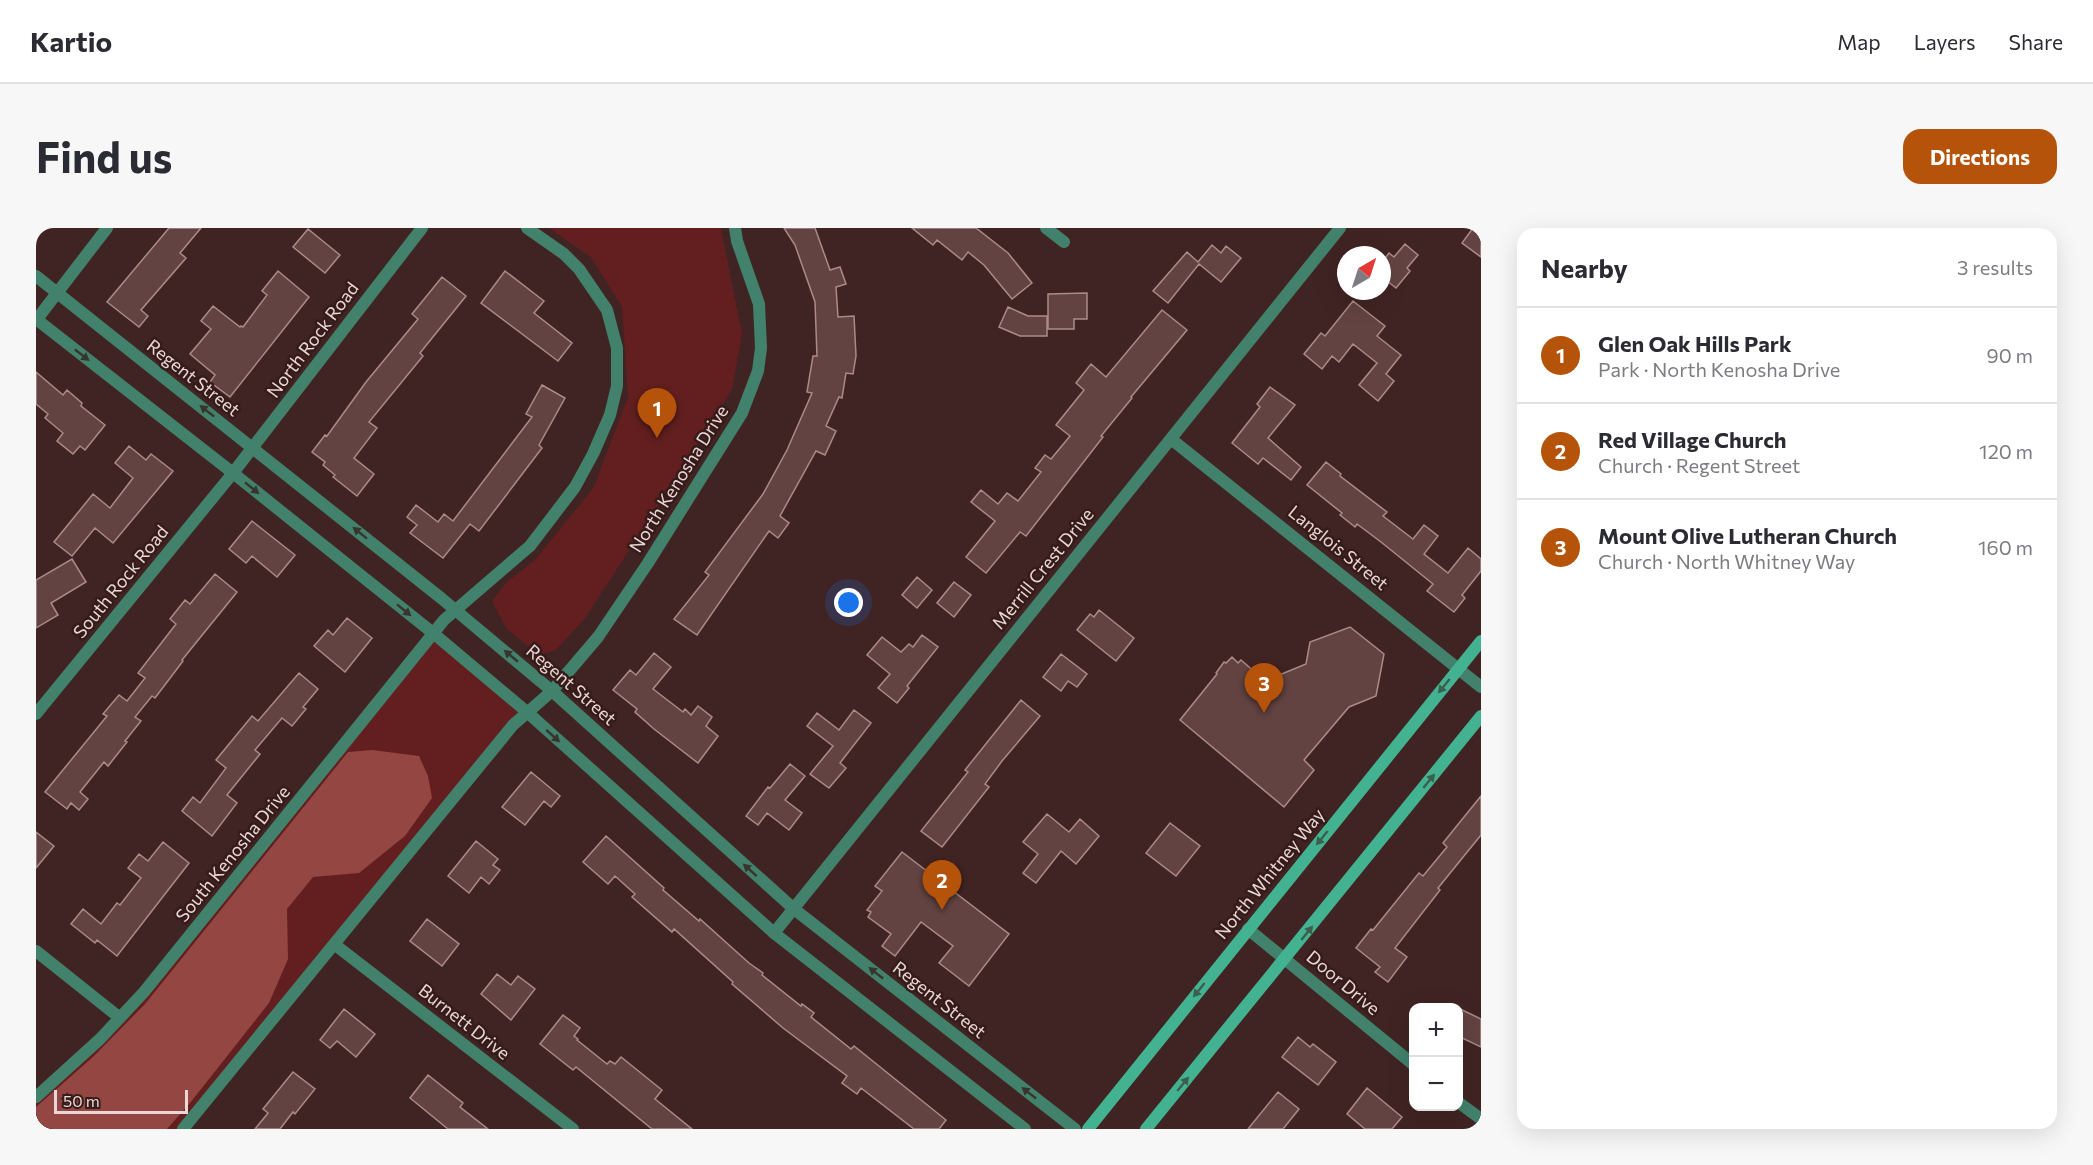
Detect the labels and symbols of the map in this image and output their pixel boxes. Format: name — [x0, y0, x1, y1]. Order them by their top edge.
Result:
north arrow — [1337, 246, 1391, 300]
street label: North Rock Road — [262, 277, 363, 402]
street label: Regent Street — [143, 334, 245, 420]
one-way arrow — [74, 348, 90, 361]
pin: 1 — [638, 388, 676, 438]
street label: North Kenosha Drive — [624, 401, 732, 556]
one-way arrow — [199, 405, 215, 418]
one-way arrow — [244, 482, 260, 495]
street label: Langlois Street — [1284, 500, 1393, 594]
street label: Merrill Crest Drive — [987, 503, 1098, 633]
street label: South Rock Road — [68, 520, 172, 642]
one-way arrow — [352, 527, 367, 540]
your location — [834, 588, 863, 617]
one-way arrow — [396, 603, 411, 616]
street label: Regent Street — [522, 639, 621, 729]
one-way arrow — [503, 650, 519, 663]
pin: 3 — [1244, 664, 1284, 713]
one-way arrow — [1439, 679, 1451, 694]
one-way arrow — [546, 729, 561, 743]
one-way arrow — [1422, 773, 1434, 788]
street label: South Kenosha Drive — [170, 781, 294, 926]
street label: North Whitney Way — [1210, 804, 1329, 943]
one-way arrow — [1315, 830, 1328, 846]
pin: 2 — [922, 860, 962, 910]
one-way arrow — [743, 863, 758, 877]
one-way arrow — [1300, 925, 1312, 940]
street label: Door Drive — [1303, 945, 1385, 1019]
street label: Regent Street — [889, 956, 991, 1042]
one-way arrow — [868, 967, 883, 979]
street label: Burnett Drive — [414, 979, 515, 1064]
one-way arrow — [1193, 982, 1206, 998]
one-way arrow — [1177, 1076, 1190, 1092]
scale bar — [54, 1087, 188, 1114]
one-way arrow — [1021, 1087, 1037, 1100]

